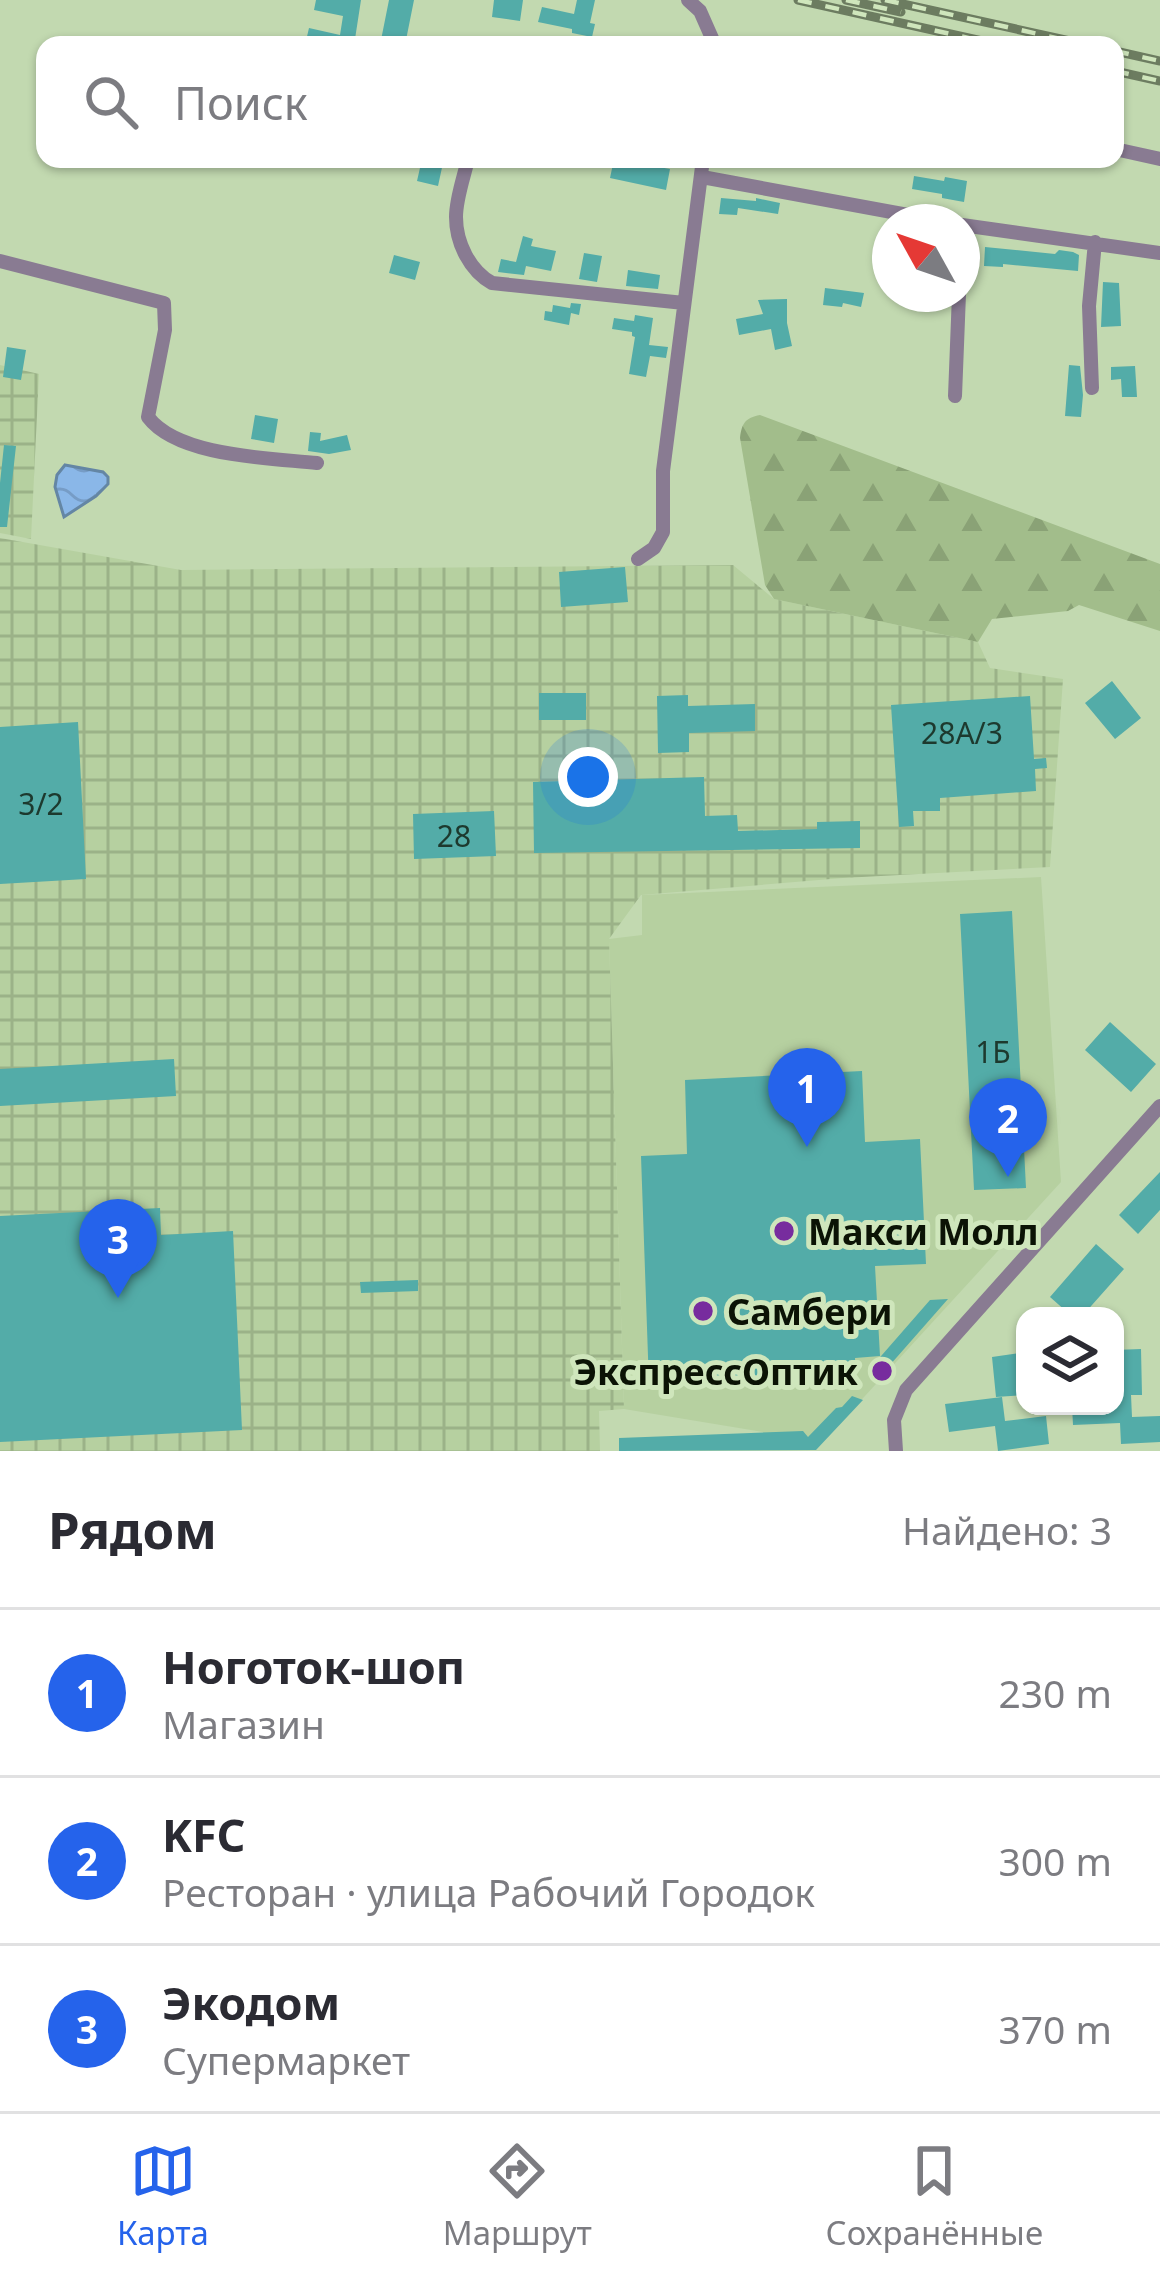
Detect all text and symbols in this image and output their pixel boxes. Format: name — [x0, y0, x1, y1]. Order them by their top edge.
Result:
search box — [36, 36, 1124, 168]
icon: search — [78, 69, 144, 135]
text: Поиск — [174, 72, 308, 133]
north arrow — [872, 204, 980, 312]
house number: 28А/3 — [921, 712, 1003, 753]
your location — [558, 747, 618, 807]
house number: 3/2 — [18, 783, 64, 824]
house number: 28 — [437, 815, 471, 856]
house number: 1Б — [975, 1031, 1011, 1072]
pin: 1 — [768, 1048, 846, 1147]
pin: 2 — [969, 1078, 1047, 1177]
pin: 3 — [79, 1199, 157, 1298]
place label: Макси Молл — [808, 1207, 1039, 1256]
marker: Макси Молл — [771, 1218, 797, 1244]
place label: Самбери — [727, 1287, 892, 1336]
marker: Самбери — [690, 1298, 716, 1324]
map controls — [1016, 1307, 1124, 1415]
button: layers — [1016, 1307, 1124, 1415]
place label: ЭкспрессОптик — [573, 1347, 858, 1396]
marker: ЭкспрессОптик — [869, 1358, 895, 1384]
text: Рядом — [48, 1494, 217, 1564]
text: Найдено: 3 — [902, 1503, 1112, 1556]
text: Ноготок-шоп — [162, 1636, 465, 1697]
text: 1 — [76, 1666, 98, 1719]
text: 230 m — [998, 1666, 1112, 1719]
text: Магазин — [162, 1697, 325, 1750]
text: KFC — [162, 1804, 245, 1865]
text: 2 — [76, 1834, 98, 1887]
text: 300 m — [998, 1834, 1112, 1887]
text: Ресторан · улица Рабочий Городок — [162, 1865, 815, 1918]
text: Экодом — [162, 1972, 340, 2033]
text: 3 — [76, 2002, 98, 2055]
text: 370 m — [998, 2002, 1112, 2055]
text: Супермаркет — [162, 2033, 410, 2086]
tab: Карта — [117, 2138, 209, 2255]
tab: Маршрут — [443, 2138, 592, 2255]
tab: Сохранённые — [826, 2138, 1043, 2255]

